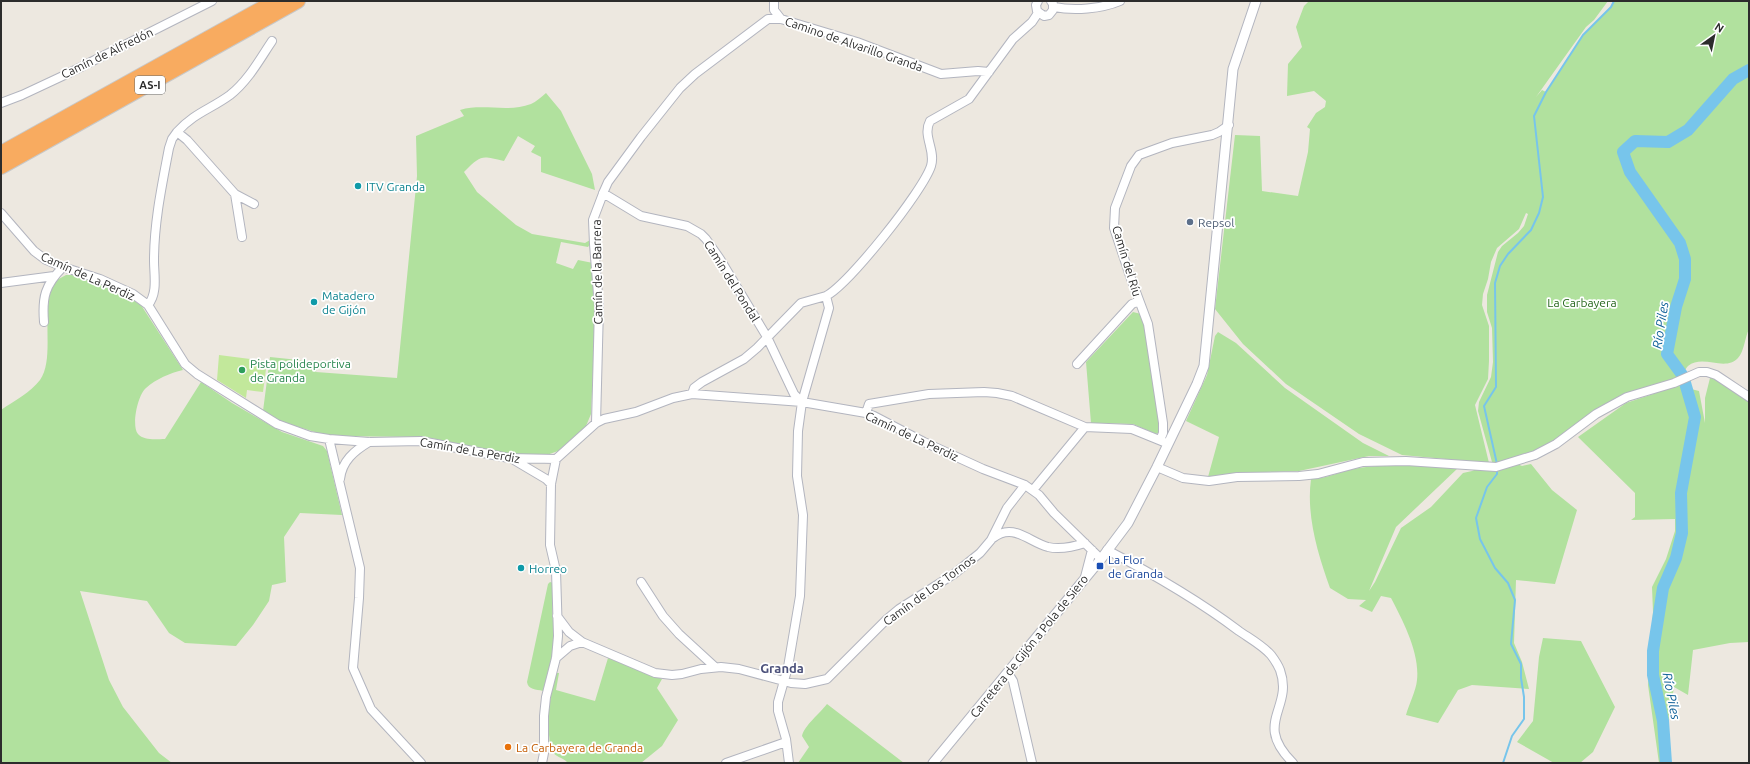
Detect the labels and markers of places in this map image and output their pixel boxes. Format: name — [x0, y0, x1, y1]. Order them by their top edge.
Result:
place label: ITV Granda — [366, 180, 425, 193]
marker: ITV Granda — [353, 181, 363, 191]
place label: Repsol — [1198, 216, 1234, 229]
marker: Repsol — [1185, 217, 1195, 227]
place label: Matadero de Gijón — [322, 289, 375, 316]
marker: Matadero de Gijón — [309, 297, 319, 307]
place label: Pista polideportiva de Granda — [250, 357, 351, 384]
marker: Pista polideportiva de Granda — [237, 365, 247, 375]
place label: La Flor de Granda — [1108, 553, 1163, 580]
marker: La Flor de Granda — [1095, 561, 1105, 571]
place label: Horreo — [529, 562, 567, 575]
marker: Horreo — [516, 563, 526, 573]
place label: La Carbayera de Granda — [516, 741, 643, 754]
marker: La Carbayera de Granda — [503, 742, 513, 752]

